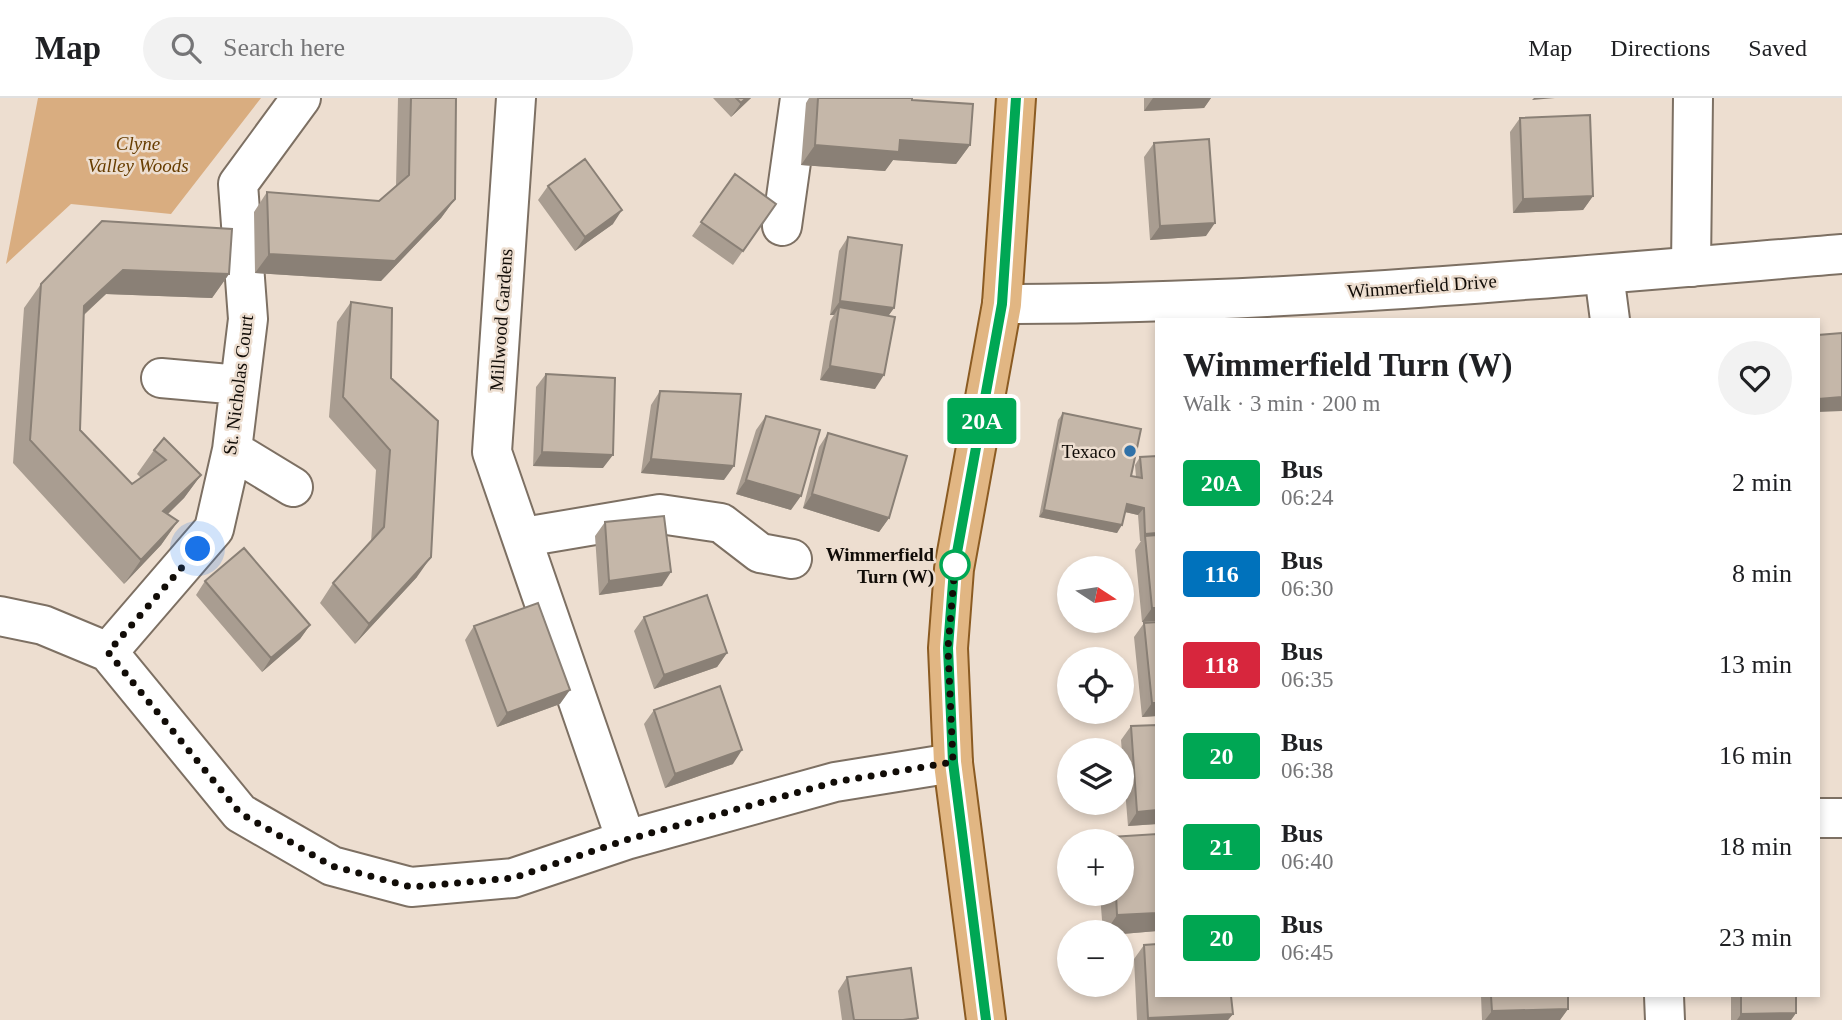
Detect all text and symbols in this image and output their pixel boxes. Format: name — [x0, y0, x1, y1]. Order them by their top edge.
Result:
search box — [143, 17, 633, 80]
icon: search — [167, 29, 205, 67]
text: Map — [35, 30, 101, 66]
text: Search here — [223, 33, 345, 62]
text: Map — [1528, 35, 1572, 61]
text: Directions — [1610, 35, 1710, 61]
text: Saved — [1748, 35, 1807, 61]
park label: Clyne Valley Woods — [87, 133, 189, 176]
street label: Millwood Gardens — [486, 248, 516, 392]
street label: Wimmerfield Drive — [1347, 270, 1497, 302]
street label: St. Nicholas Court — [219, 313, 257, 456]
button: heart — [1718, 341, 1792, 415]
text: Wimmerfield Turn (W) — [1183, 347, 1512, 383]
text: Walk · 3 min · 200 m — [1183, 391, 1380, 416]
line badge: 20A — [942, 398, 1022, 444]
text: 20A — [961, 408, 1003, 434]
place label: Texaco — [1061, 441, 1116, 462]
marker: Texaco — [1122, 443, 1138, 459]
text: Bus — [1281, 455, 1323, 484]
text: 2 min — [1732, 468, 1792, 497]
text: 20A — [1201, 470, 1242, 496]
text: 06:24 — [1281, 485, 1333, 510]
your location — [180, 531, 215, 566]
place label: Wimmerfield Turn (W) — [826, 544, 934, 588]
text: Bus — [1281, 546, 1323, 575]
marker: Wimmerfield Turn (W) — [940, 550, 970, 580]
north arrow — [1057, 556, 1134, 634]
map controls — [1057, 556, 1134, 997]
text: 8 min — [1732, 559, 1792, 588]
text: 116 — [1204, 561, 1239, 587]
text: 06:30 — [1281, 576, 1333, 601]
text: Bus — [1281, 637, 1323, 666]
button: locate — [1057, 647, 1134, 724]
text: 13 min — [1719, 650, 1792, 679]
text: 118 — [1204, 652, 1239, 678]
text: 06:35 — [1281, 667, 1333, 692]
text: Bus — [1281, 728, 1323, 757]
button: layers — [1057, 738, 1134, 815]
text: 16 min — [1719, 741, 1792, 770]
text: 20 — [1210, 743, 1234, 769]
text: 06:38 — [1281, 758, 1333, 783]
text: Bus — [1281, 819, 1323, 848]
button: + — [1057, 829, 1134, 906]
text: 18 min — [1719, 832, 1792, 861]
text: 21 — [1210, 834, 1234, 860]
text: 06:40 — [1281, 849, 1333, 874]
text: Bus — [1281, 910, 1323, 939]
button: − — [1057, 920, 1134, 997]
text: 23 min — [1719, 923, 1792, 952]
text: 20 — [1210, 925, 1234, 951]
text: 06:45 — [1281, 940, 1333, 965]

